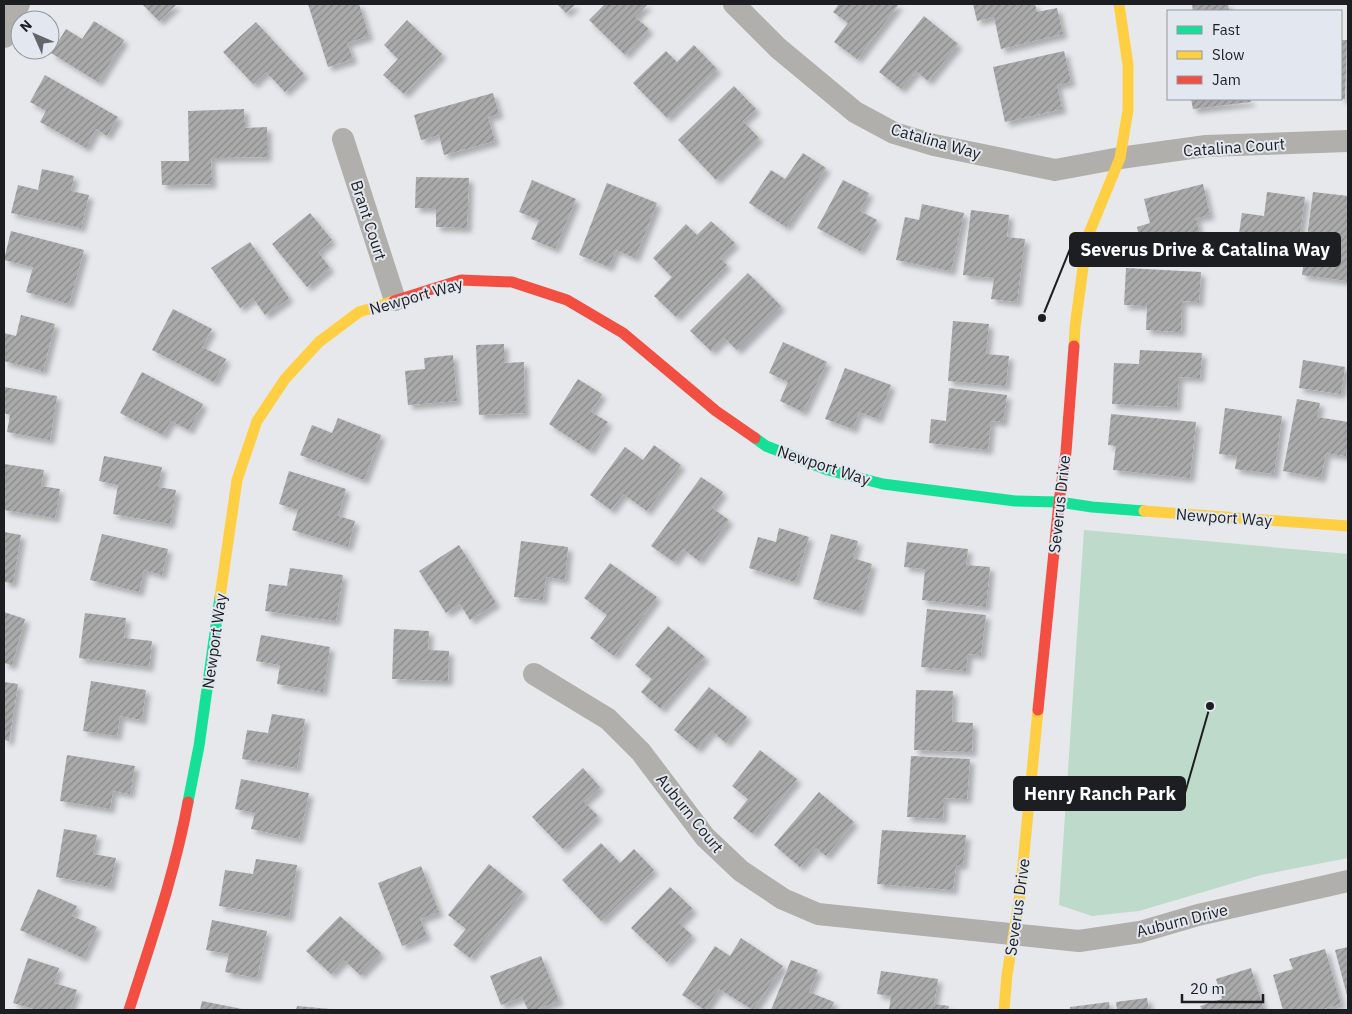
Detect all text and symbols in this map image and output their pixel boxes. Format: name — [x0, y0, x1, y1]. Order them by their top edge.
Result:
north arrow — [10, 10, 60, 60]
legend — [1167, 10, 1342, 100]
text: N — [16, 16, 36, 36]
text: Fast — [1212, 20, 1240, 39]
text: Slow — [1212, 45, 1245, 64]
text: Jam — [1212, 70, 1241, 89]
street label: Catalina Way — [889, 119, 983, 163]
street label: Catalina Court — [1182, 133, 1286, 161]
street label: Brant Court — [347, 178, 391, 262]
callout: Severus Drive & Catalina Way — [1070, 233, 1340, 266]
text: Severus Drive & Catalina Way — [1080, 238, 1330, 261]
street label: Newport Way — [367, 273, 465, 319]
street label: Newport Way — [775, 441, 873, 489]
street label: Severus Drive — [1044, 454, 1074, 554]
street label: Newport Way — [1175, 504, 1273, 530]
street label: Newport Way — [197, 592, 231, 690]
street label: Auburn Court — [652, 769, 728, 857]
callout: Henry Ranch Park — [1014, 777, 1185, 810]
text: Henry Ranch Park — [1024, 782, 1176, 805]
street label: Severus Drive — [1000, 857, 1034, 957]
street label: Auburn Drive — [1134, 899, 1230, 941]
scale bar — [1182, 972, 1263, 1004]
text: 20 m — [1190, 979, 1225, 998]

